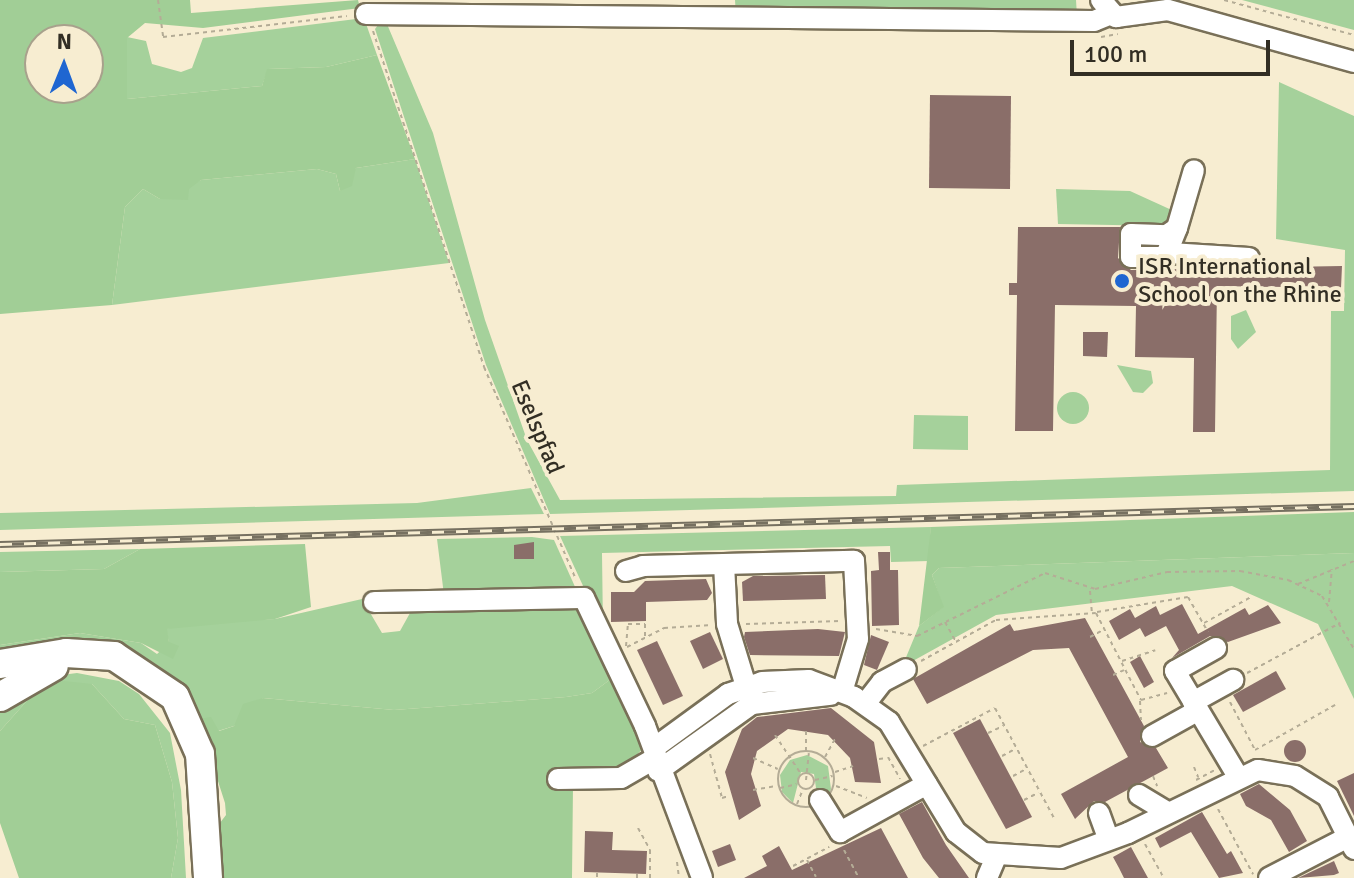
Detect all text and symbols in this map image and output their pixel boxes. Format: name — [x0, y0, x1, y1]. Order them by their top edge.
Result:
north arrow — [24, 24, 104, 104]
scale bar — [1074, 24, 1274, 74]
text: N — [57, 28, 72, 55]
text: 100 m — [1084, 39, 1147, 69]
place label: ISR International School on the Rhine — [1138, 253, 1342, 309]
marker: ISR International School on the Rhine — [1113, 272, 1131, 290]
street label: Eselspfad — [504, 376, 570, 478]

